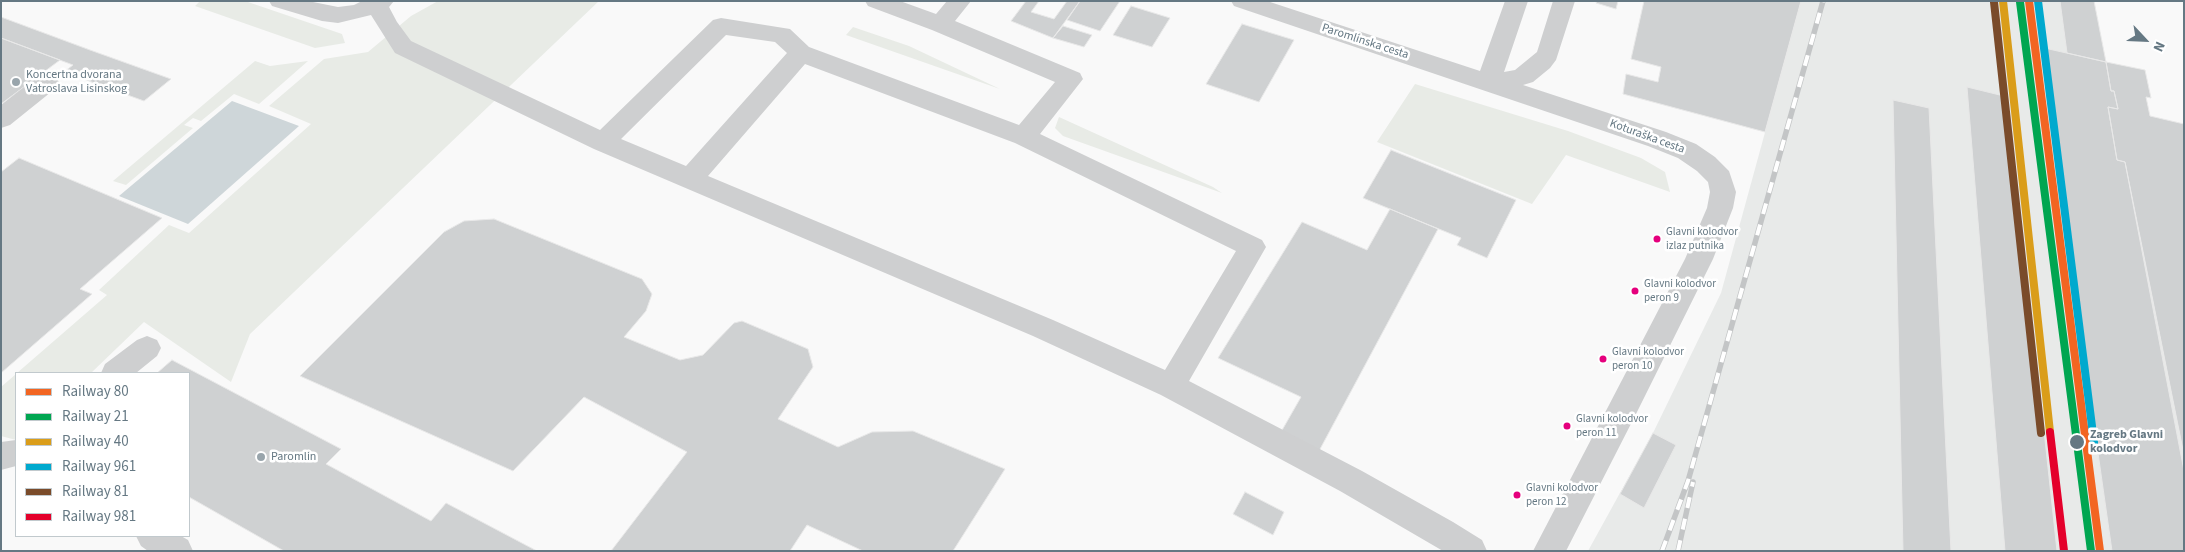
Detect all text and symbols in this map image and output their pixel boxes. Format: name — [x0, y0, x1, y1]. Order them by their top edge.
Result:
north arrow — [2120, 15, 2170, 65]
street label: Paromlinska cesta — [1320, 21, 1410, 63]
text: N — [2148, 38, 2170, 55]
place label: Koncertna dvorana Vatroslava Lisinskog — [26, 68, 127, 96]
marker: Koncertna dvorana Vatroslava Lisinskog — [10, 76, 22, 88]
street label: Koturaška cesta — [1608, 117, 1686, 157]
place label: Glavni kolodvor izlaz putnika — [1666, 226, 1738, 252]
marker: Glavni kolodvor izlaz putnika — [1652, 234, 1662, 244]
place label: Glavni kolodvor peron 9 — [1644, 278, 1716, 304]
marker: Glavni kolodvor peron 9 — [1630, 286, 1640, 296]
place label: Glavni kolodvor peron 10 — [1612, 346, 1684, 372]
marker: Glavni kolodvor peron 10 — [1598, 354, 1608, 364]
legend — [15, 372, 190, 537]
text: Railway 80 — [62, 381, 129, 402]
text: Railway 21 — [62, 406, 129, 427]
place label: Glavni kolodvor peron 11 — [1576, 413, 1648, 439]
marker: Glavni kolodvor peron 11 — [1562, 421, 1572, 431]
place label: Zagreb Glavni kolodvor — [2090, 428, 2163, 456]
text: Railway 40 — [62, 431, 129, 452]
marker: Zagreb Glavni kolodvor — [2068, 433, 2086, 451]
place label: Paromlin — [271, 450, 316, 464]
marker: Paromlin — [255, 451, 267, 463]
text: Railway 961 — [62, 456, 136, 477]
text: Railway 81 — [62, 481, 129, 502]
place label: Glavni kolodvor peron 12 — [1526, 482, 1598, 508]
marker: Glavni kolodvor peron 12 — [1512, 490, 1522, 500]
text: Railway 981 — [62, 506, 136, 527]

